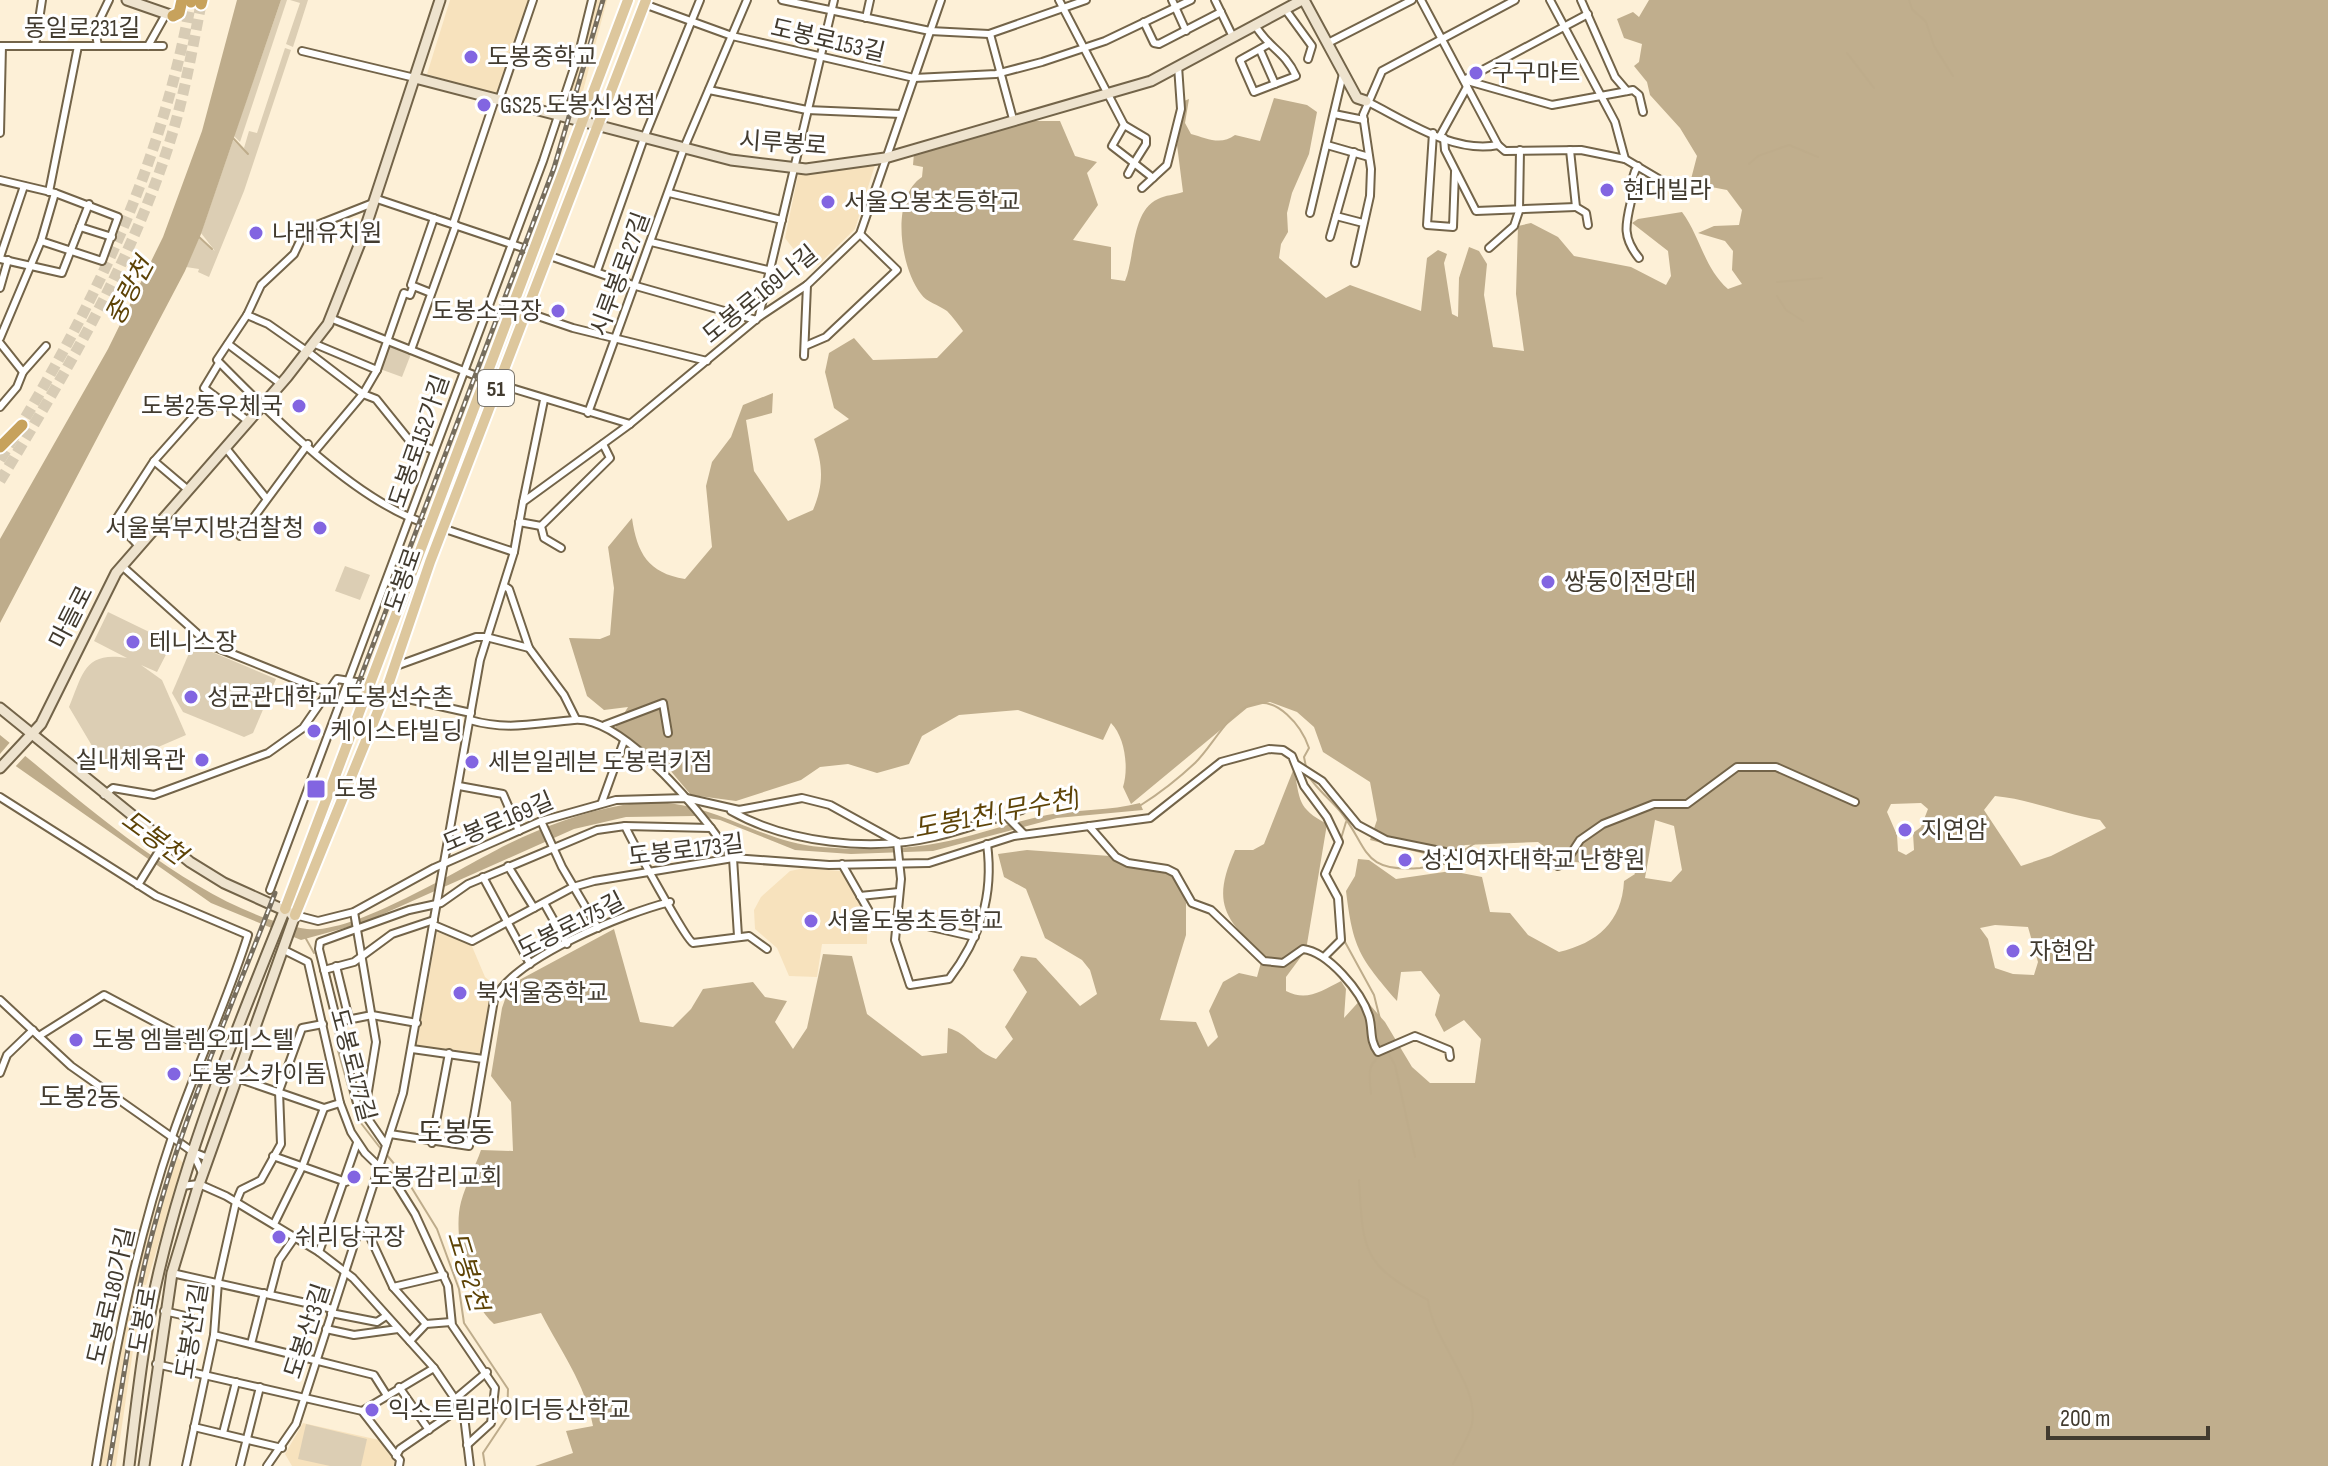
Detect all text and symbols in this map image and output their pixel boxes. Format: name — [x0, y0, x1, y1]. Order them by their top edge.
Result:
street label: 도봉로153길 — [768, 13, 888, 68]
street label: 동일로231길 — [24, 14, 140, 43]
place label: 도봉중학교 — [487, 43, 597, 72]
marker: 도봉중학교 — [462, 48, 480, 66]
place label: 구구마트 — [1492, 59, 1580, 88]
marker: 구구마트 — [1467, 64, 1485, 82]
place label: GS25 도봉신성점 — [500, 91, 656, 120]
marker: GS25 도봉신성점 — [475, 96, 493, 114]
street label: 시루봉로 — [738, 126, 828, 161]
place label: 현대빌라 — [1623, 176, 1711, 205]
marker: 현대빌라 — [1598, 181, 1616, 199]
place label: 서울오봉초등학교 — [844, 188, 1021, 217]
marker: 서울오봉초등학교 — [819, 193, 837, 211]
street label: 시루봉로27길 — [585, 208, 656, 340]
place label: 나래유치원 — [272, 219, 382, 248]
marker: 나래유치원 — [247, 224, 265, 242]
street label: 도봉로169나길 — [697, 239, 824, 350]
water label: 중랑천 — [100, 250, 162, 331]
place label: 도봉소극장 — [432, 297, 542, 326]
marker: 도봉소극장 — [549, 302, 567, 320]
road number: 51 — [478, 370, 514, 406]
street label: 도봉로152가길 — [383, 371, 456, 511]
place label: 도봉2동우체국 — [141, 392, 283, 421]
marker: 도봉2동우체국 — [290, 397, 308, 415]
place label: 서울북부지방검찰청 — [105, 514, 304, 543]
marker: 서울북부지방검찰청 — [311, 519, 329, 537]
street label: 도봉로 — [379, 544, 428, 616]
place label: 쌍둥이전망대 — [1564, 568, 1696, 597]
marker: 쌍둥이전망대 — [1539, 573, 1557, 591]
street label: 마들로 — [43, 581, 99, 653]
place label: 테니스장 — [149, 628, 237, 657]
marker: 테니스장 — [124, 633, 142, 651]
place label: 성균관대학교 도봉선수촌 — [207, 683, 454, 712]
marker: 성균관대학교 도봉선수촌 — [182, 688, 200, 706]
place label: 케이스타빌딩 — [330, 717, 462, 746]
marker: 케이스타빌딩 — [305, 722, 323, 740]
place label: 실내체육관 — [76, 746, 186, 775]
place label: 세븐일레븐 도봉럭키점 — [488, 748, 713, 777]
marker: 실내체육관 — [193, 751, 211, 769]
marker: 세븐일레븐 도봉럭키점 — [463, 753, 481, 771]
place label: 도봉 — [334, 775, 378, 804]
marker: 도봉 — [305, 778, 327, 800]
water label: 도봉1천 (무수천) — [911, 783, 1082, 846]
street label: 도봉로169길 — [438, 786, 558, 859]
water label: 도봉천 — [115, 805, 194, 874]
place label: 지연암 — [1921, 816, 1987, 845]
marker: 지연암 — [1896, 821, 1914, 839]
street label: 도봉로173길 — [627, 829, 746, 872]
place label: 성신여자대학교 난향원 — [1421, 846, 1646, 875]
marker: 성신여자대학교 난향원 — [1396, 851, 1414, 869]
street label: 도봉로175길 — [513, 886, 629, 965]
place label: 서울도봉초등학교 — [827, 907, 1004, 936]
marker: 서울도봉초등학교 — [802, 912, 820, 930]
place label: 자현암 — [2029, 937, 2095, 966]
marker: 자현암 — [2004, 942, 2022, 960]
place label: 북서울중학교 — [476, 979, 608, 1008]
marker: 북서울중학교 — [451, 984, 469, 1002]
street label: 도봉로177길 — [324, 1005, 382, 1125]
place label: 도봉 엠블렘오피스텔 — [92, 1026, 295, 1055]
marker: 도봉 엠블렘오피스텔 — [67, 1031, 85, 1049]
place label: 도봉 스카이돔 — [190, 1060, 326, 1089]
marker: 도봉 스카이돔 — [165, 1065, 183, 1083]
district label: 도봉2동 — [39, 1083, 121, 1114]
district label: 도봉동 — [417, 1117, 495, 1150]
place label: 도봉감리교회 — [370, 1163, 502, 1192]
marker: 도봉감리교회 — [345, 1168, 363, 1186]
place label: 쉬리당구장 — [295, 1223, 405, 1252]
street label: 도봉로180가길 — [82, 1225, 141, 1368]
marker: 쉬리당구장 — [270, 1228, 288, 1246]
water label: 도봉2천 — [440, 1228, 494, 1318]
street label: 도봉산3길 — [278, 1280, 336, 1382]
street label: 도봉산1길 — [171, 1281, 214, 1381]
street label: 도봉로 — [123, 1285, 164, 1355]
scale bar — [2048, 1390, 2208, 1440]
place label: 익스트림라이더등산학교 — [388, 1396, 631, 1425]
marker: 익스트림라이더등산학교 — [363, 1401, 381, 1419]
text: 200 m — [2060, 1404, 2111, 1433]

